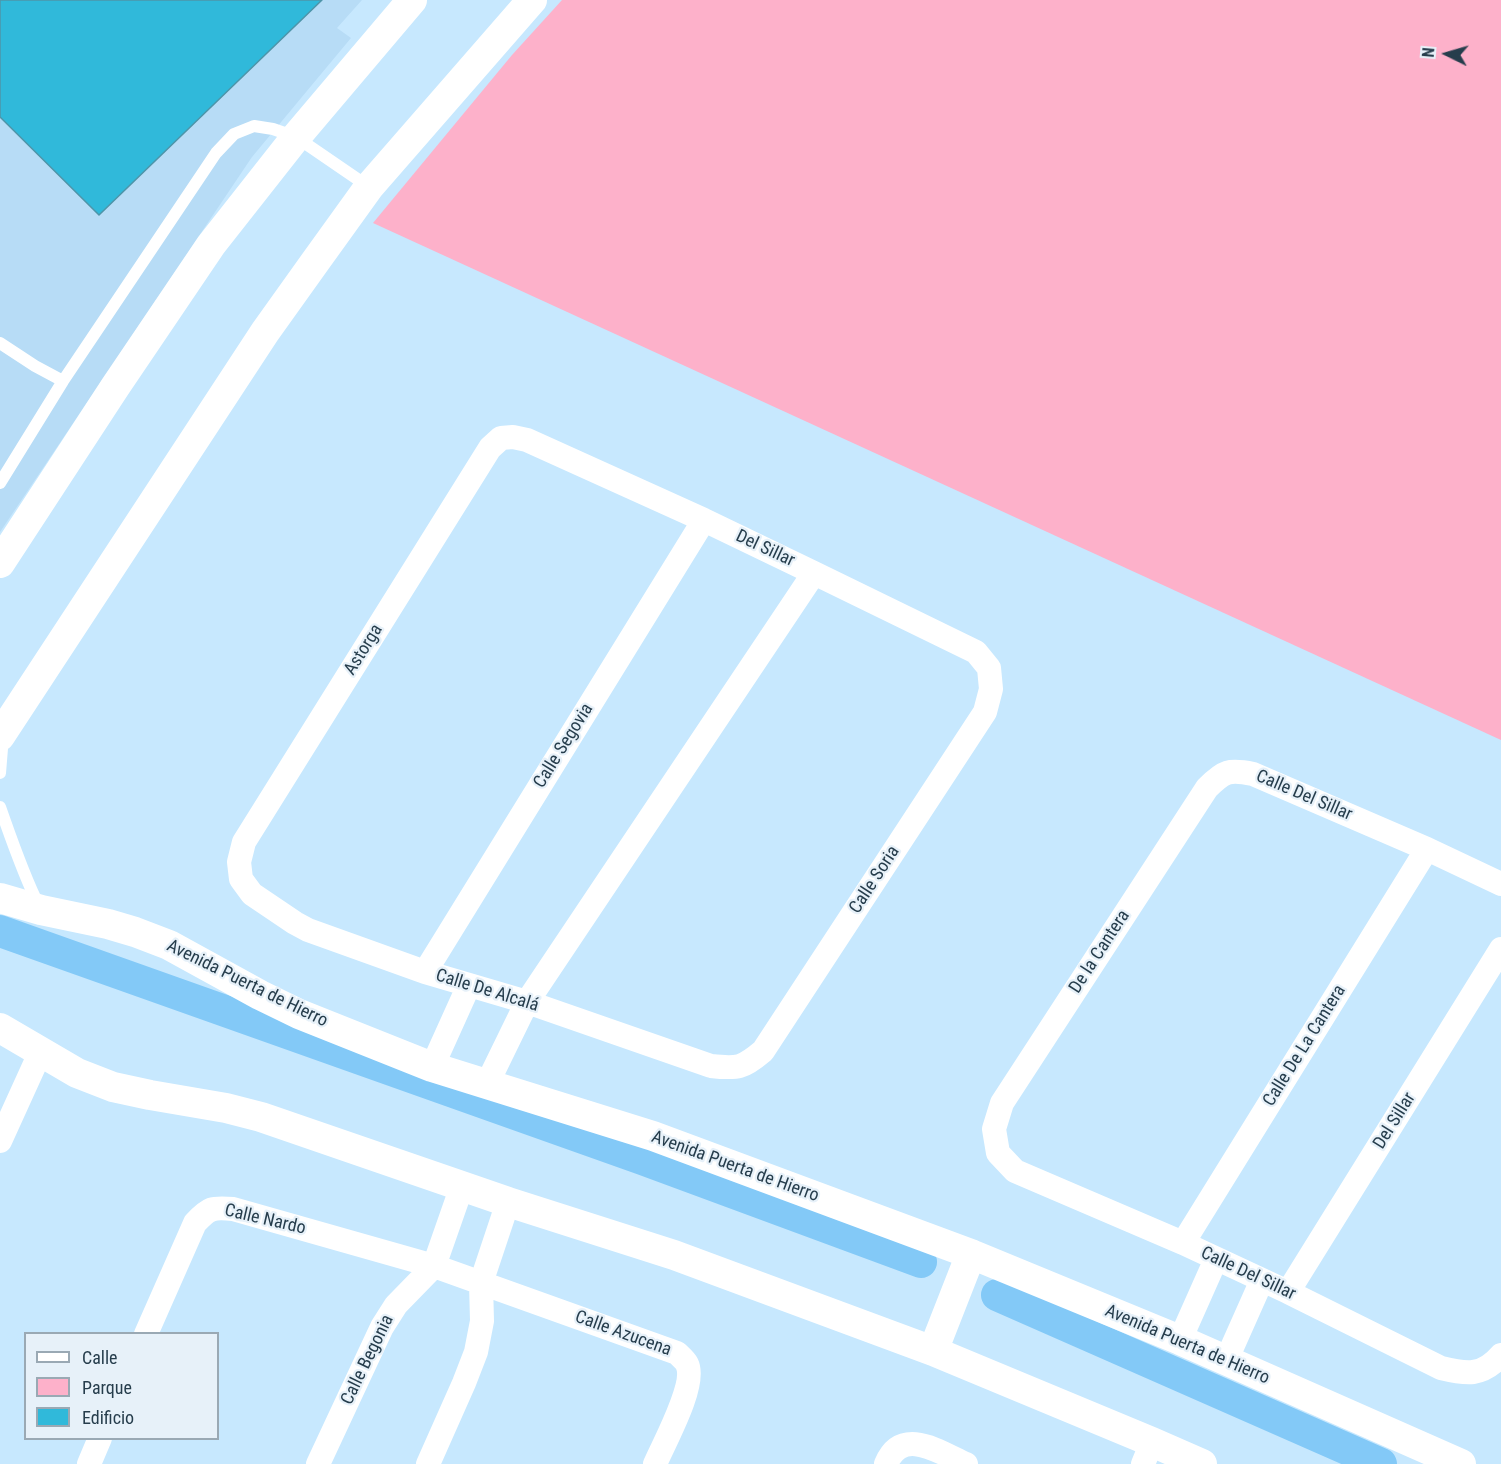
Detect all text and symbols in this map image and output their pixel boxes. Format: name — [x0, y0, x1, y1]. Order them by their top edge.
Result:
north arrow — [1417, 24, 1477, 84]
text: N — [1419, 47, 1438, 58]
street label: Del Sillar — [732, 526, 798, 572]
street label: Astorga — [340, 621, 388, 679]
street label: Calle Segovia — [529, 700, 599, 792]
street label: Calle Del Sillar — [1253, 766, 1355, 826]
street label: Calle Soria — [845, 842, 905, 918]
street label: De la Cantera — [1065, 906, 1135, 998]
street label: Avenida Puerta de Hierro — [163, 936, 331, 1032]
street label: Calle De Alcalá — [433, 965, 541, 1017]
street label: Calle De La Cantera — [1259, 981, 1351, 1111]
street label: Del Sillar — [1369, 1089, 1421, 1153]
street label: Avenida Puerta de Hierro — [648, 1127, 822, 1207]
street label: Calle Nardo — [222, 1200, 308, 1240]
street label: Calle Del Sillar — [1197, 1243, 1299, 1305]
street label: Avenida Puerta de Hierro — [1101, 1301, 1273, 1389]
street label: Calle Azucena — [572, 1307, 674, 1361]
street label: Calle Begonia — [337, 1312, 399, 1408]
legend — [24, 1332, 219, 1440]
text: Calle — [82, 1347, 118, 1368]
text: Parque — [82, 1377, 132, 1398]
text: Edificio — [82, 1407, 134, 1428]

